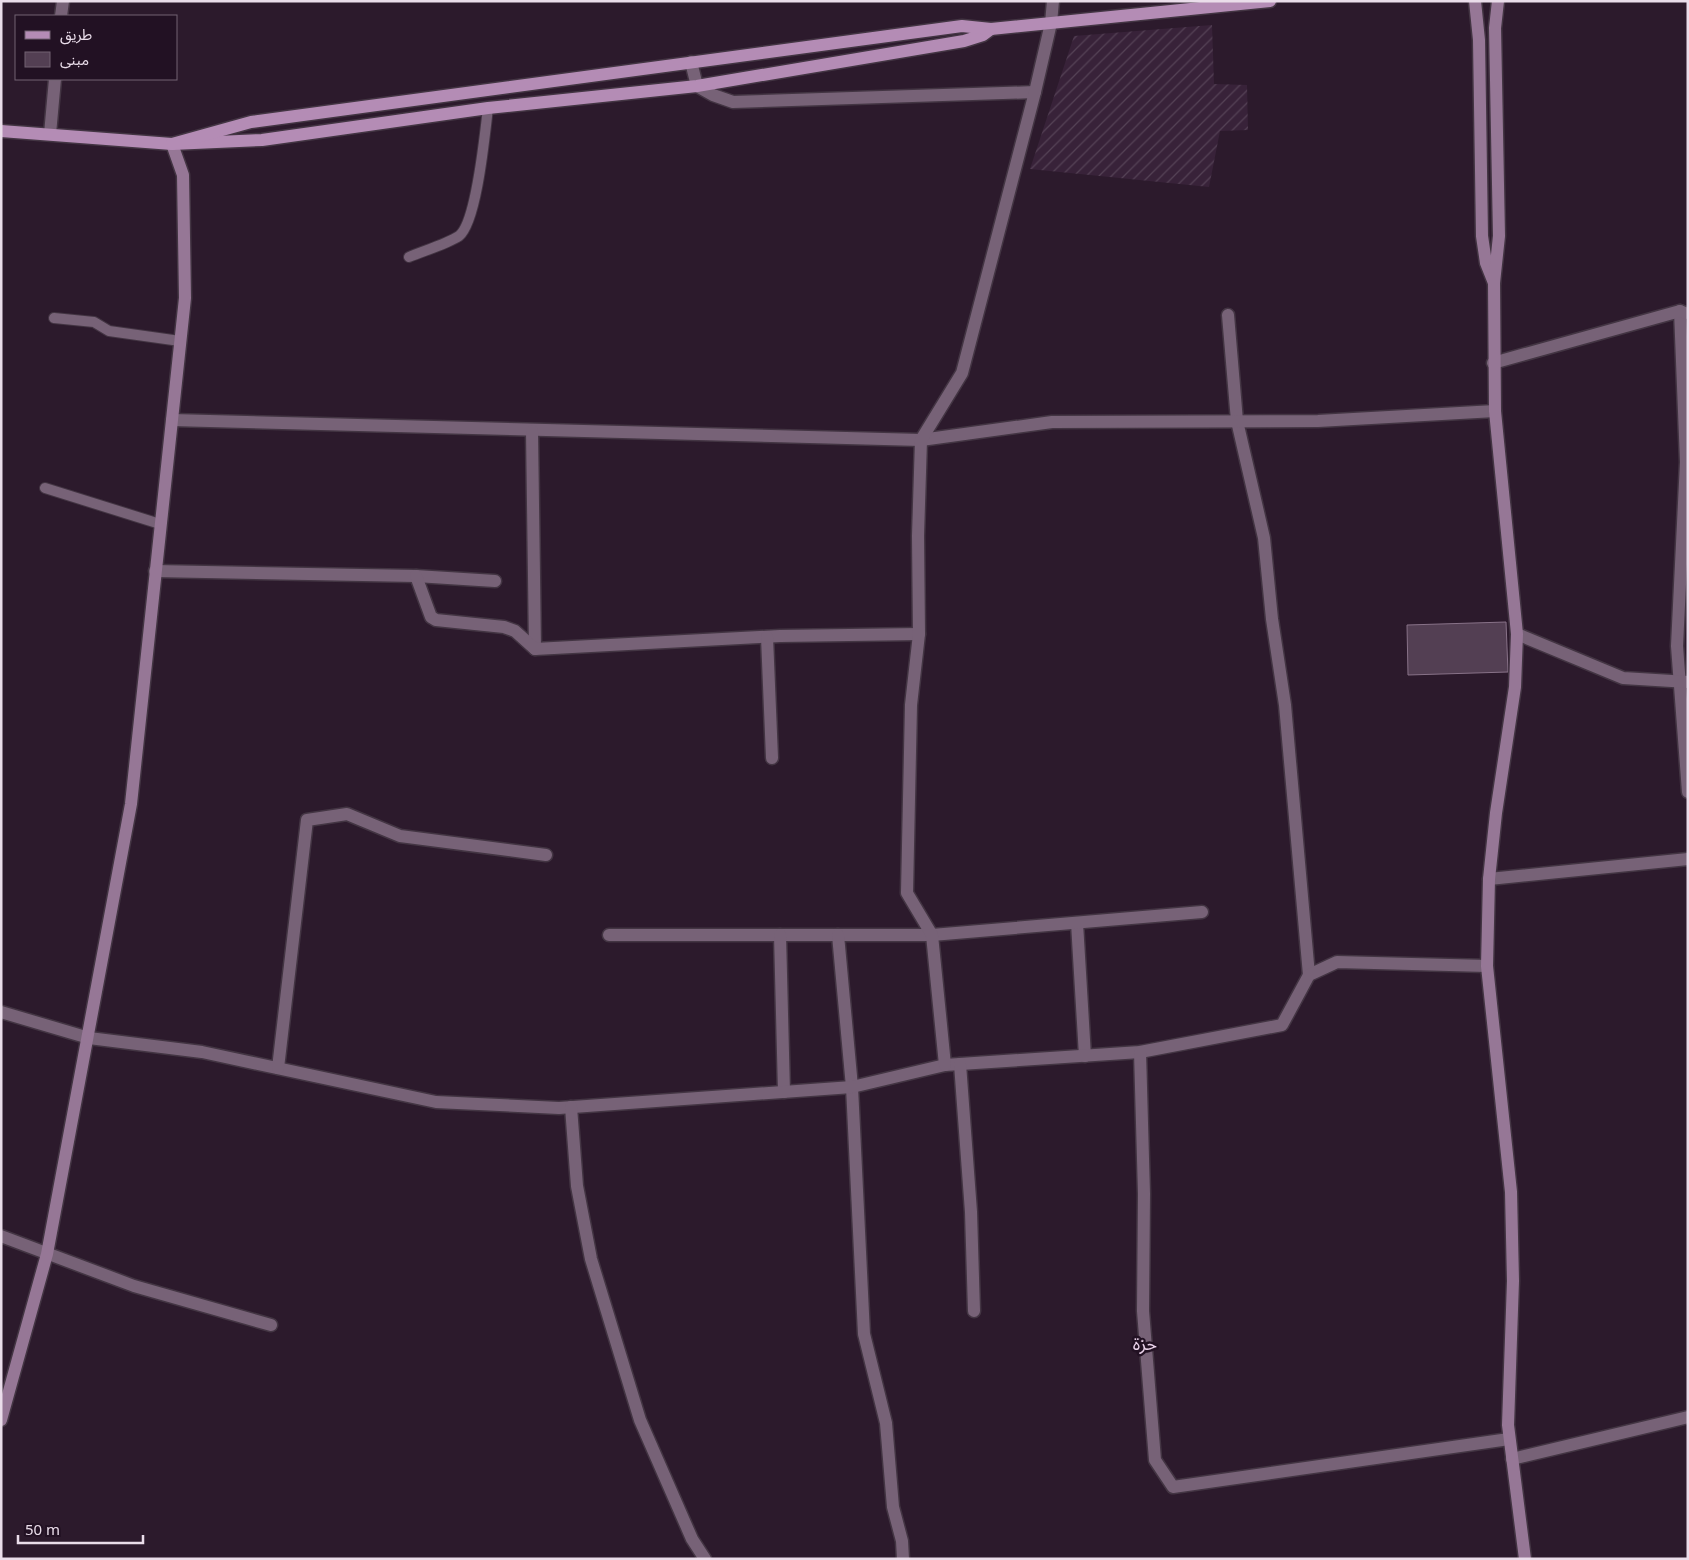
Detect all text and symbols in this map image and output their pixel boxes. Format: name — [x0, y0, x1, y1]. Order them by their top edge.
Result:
legend — [15, 15, 178, 80]
text: طريق — [60, 19, 92, 51]
text: مبنى — [60, 44, 89, 76]
district label: حزة — [1133, 1325, 1157, 1363]
scale bar — [18, 1512, 142, 1544]
text: 50 m — [25, 1514, 60, 1546]

